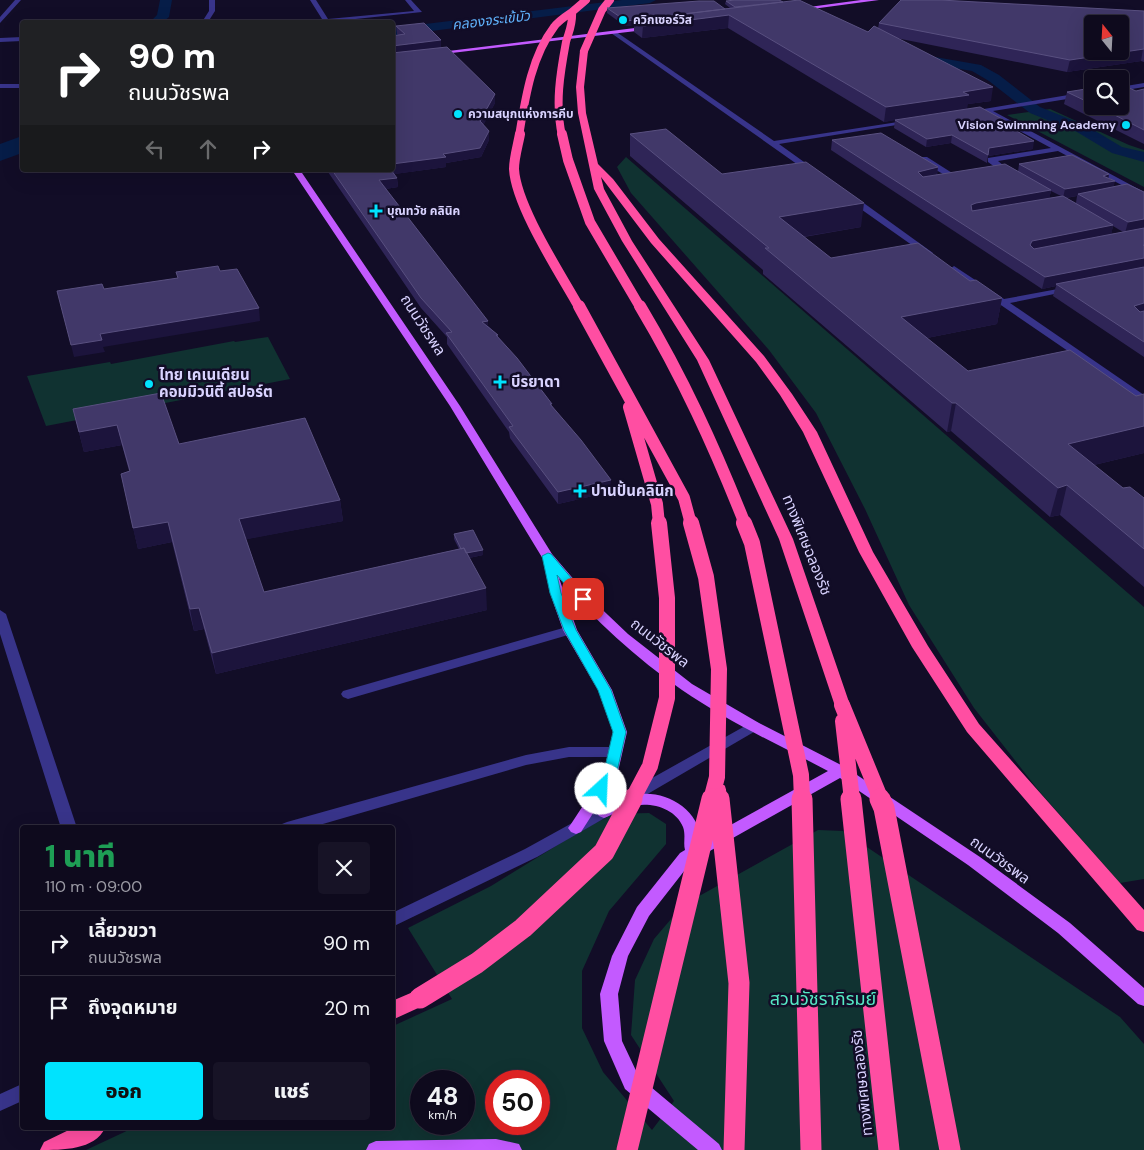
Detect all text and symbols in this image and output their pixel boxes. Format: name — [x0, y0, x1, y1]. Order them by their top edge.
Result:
water label: คลองจระเข้บัว — [451, 6, 532, 34]
place label: ควิกเซอร์วิส — [633, 12, 692, 28]
marker: ควิกเซอร์วิส — [617, 14, 629, 26]
north arrow — [1084, 15, 1129, 60]
map controls — [1084, 15, 1129, 115]
text: 90 m — [128, 33, 216, 79]
icon: right — [45, 40, 110, 105]
button: search — [1084, 70, 1129, 115]
text: ถนนวัชรพล — [128, 78, 230, 107]
place label: ความสนุกแห่งการคีบ — [468, 106, 574, 122]
marker: ความสนุกแห่งการคีบ — [452, 108, 464, 120]
place label: Vision Swimming Academy — [957, 117, 1117, 133]
marker: Vision Swimming Academy — [1120, 119, 1132, 131]
icon: left — [141, 135, 169, 163]
icon: ahead — [194, 135, 222, 163]
icon: right — [247, 135, 275, 163]
place label: บุณทวัช คลินิค — [387, 203, 460, 219]
marker: บุณทวัช คลินิค — [369, 204, 383, 218]
street label: ถนนวัชรพล — [396, 290, 450, 360]
place label: ไทย เคเนเดียน คอมมิวนิตี้ สปอร์ต — [159, 365, 273, 402]
place label: บีรยาดา — [511, 372, 560, 392]
marker: บีรยาดา — [493, 375, 507, 389]
marker: ไทย เคเนเดียน คอมมิวนิตี้ สปอร์ต — [143, 378, 155, 390]
place label: ปานปั้นคลินิก — [591, 480, 674, 501]
marker: ปานปั้นคลินิก — [573, 484, 587, 498]
street label: ทางพิเศษฉลองรัช — [778, 492, 836, 598]
pin — [562, 578, 604, 620]
icon: arrive — [569, 585, 597, 613]
street label: ถนนวัชรพล — [627, 614, 693, 672]
position arrow — [574, 762, 626, 814]
street label: ถนนวัชรพล — [966, 832, 1034, 888]
text: 1 นาที — [45, 837, 116, 876]
button: close — [318, 842, 370, 894]
text: 110 m · 09:00 — [45, 876, 142, 897]
text: เลี้ยวขวา — [88, 918, 157, 943]
icon: right — [45, 929, 73, 957]
text: 90 m — [323, 931, 370, 956]
text: ถนนวัชรพล — [88, 947, 162, 968]
park label: สวนวัชราภิรมย์ — [770, 987, 876, 1011]
icon: arrive — [45, 994, 73, 1022]
text: ถึงจุดหมาย — [88, 995, 178, 1020]
text: 20 m — [324, 996, 370, 1021]
street label: ทางพิเศษฉลองรัช — [846, 1029, 878, 1137]
button: ออก — [45, 1062, 203, 1120]
button: แชร์ — [213, 1062, 370, 1120]
speed limit sign: 50 — [485, 1070, 550, 1135]
text: 48 — [426, 1080, 459, 1113]
text: km/h — [428, 1107, 457, 1123]

